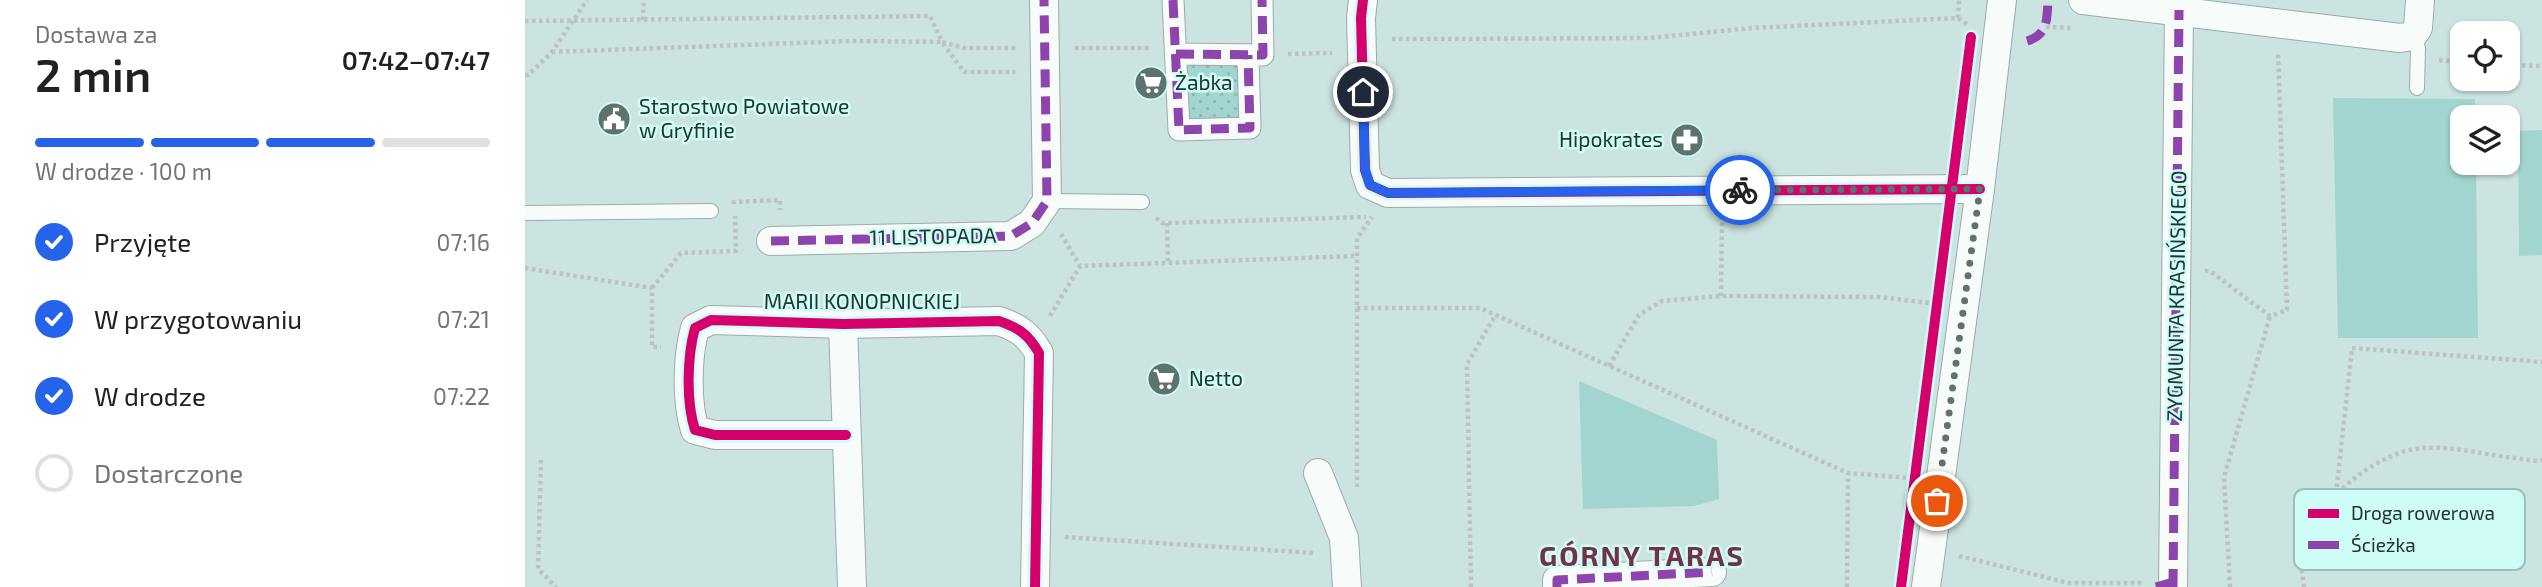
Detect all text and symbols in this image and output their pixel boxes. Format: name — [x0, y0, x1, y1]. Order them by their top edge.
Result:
text: Dostawa za — [35, 20, 157, 48]
map controls — [2450, 21, 2520, 175]
button: locate — [2450, 21, 2520, 91]
text: 07:42–07:47 — [342, 44, 490, 75]
text: 2 min — [35, 46, 151, 101]
pin — [1333, 62, 1393, 122]
supermarket icon: Żabka — [1132, 64, 1170, 102]
place label: Żabka — [1175, 69, 1233, 94]
icon: home — [1344, 73, 1382, 111]
place label: Starostwo Powiatowe w Gryfinie — [639, 93, 849, 142]
public building icon: Starostwo Powiatowe w Gryfinie — [595, 100, 633, 138]
button: layers — [2450, 105, 2520, 175]
pharmacy icon: Hipokrates — [1668, 121, 1706, 159]
place label: Hipokrates — [1559, 126, 1663, 151]
courier — [1705, 155, 1775, 225]
text: W drodze · 100 m — [35, 157, 212, 185]
street label: ZYGMUNTA KRASIŃSKIEGO — [2161, 170, 2190, 422]
icon: bike — [1721, 171, 1759, 209]
street label: 11 LISTOPADA — [869, 222, 997, 249]
icon: check — [35, 223, 73, 261]
text: Przyjęte — [94, 226, 191, 257]
text: 07:16 — [437, 228, 490, 256]
street label: MARII KONOPNICKIEJ — [764, 288, 960, 313]
icon: check — [35, 300, 73, 338]
text: W przygotowaniu — [94, 303, 302, 334]
text: 07:21 — [437, 305, 490, 333]
supermarket icon: Netto — [1145, 360, 1183, 398]
place label: Netto — [1189, 365, 1243, 390]
icon: check — [35, 377, 73, 415]
text: W drodze — [94, 380, 206, 411]
text: 07:22 — [433, 382, 490, 410]
text: Dostarczone — [94, 457, 243, 488]
pin — [1907, 471, 1967, 531]
icon: bag — [1918, 482, 1956, 520]
legend — [2294, 489, 2525, 570]
text: Droga rowerowa — [2351, 501, 2495, 524]
text: Ścieżka — [2351, 533, 2416, 556]
district label: GÓRNY TARAS — [1539, 538, 1745, 572]

